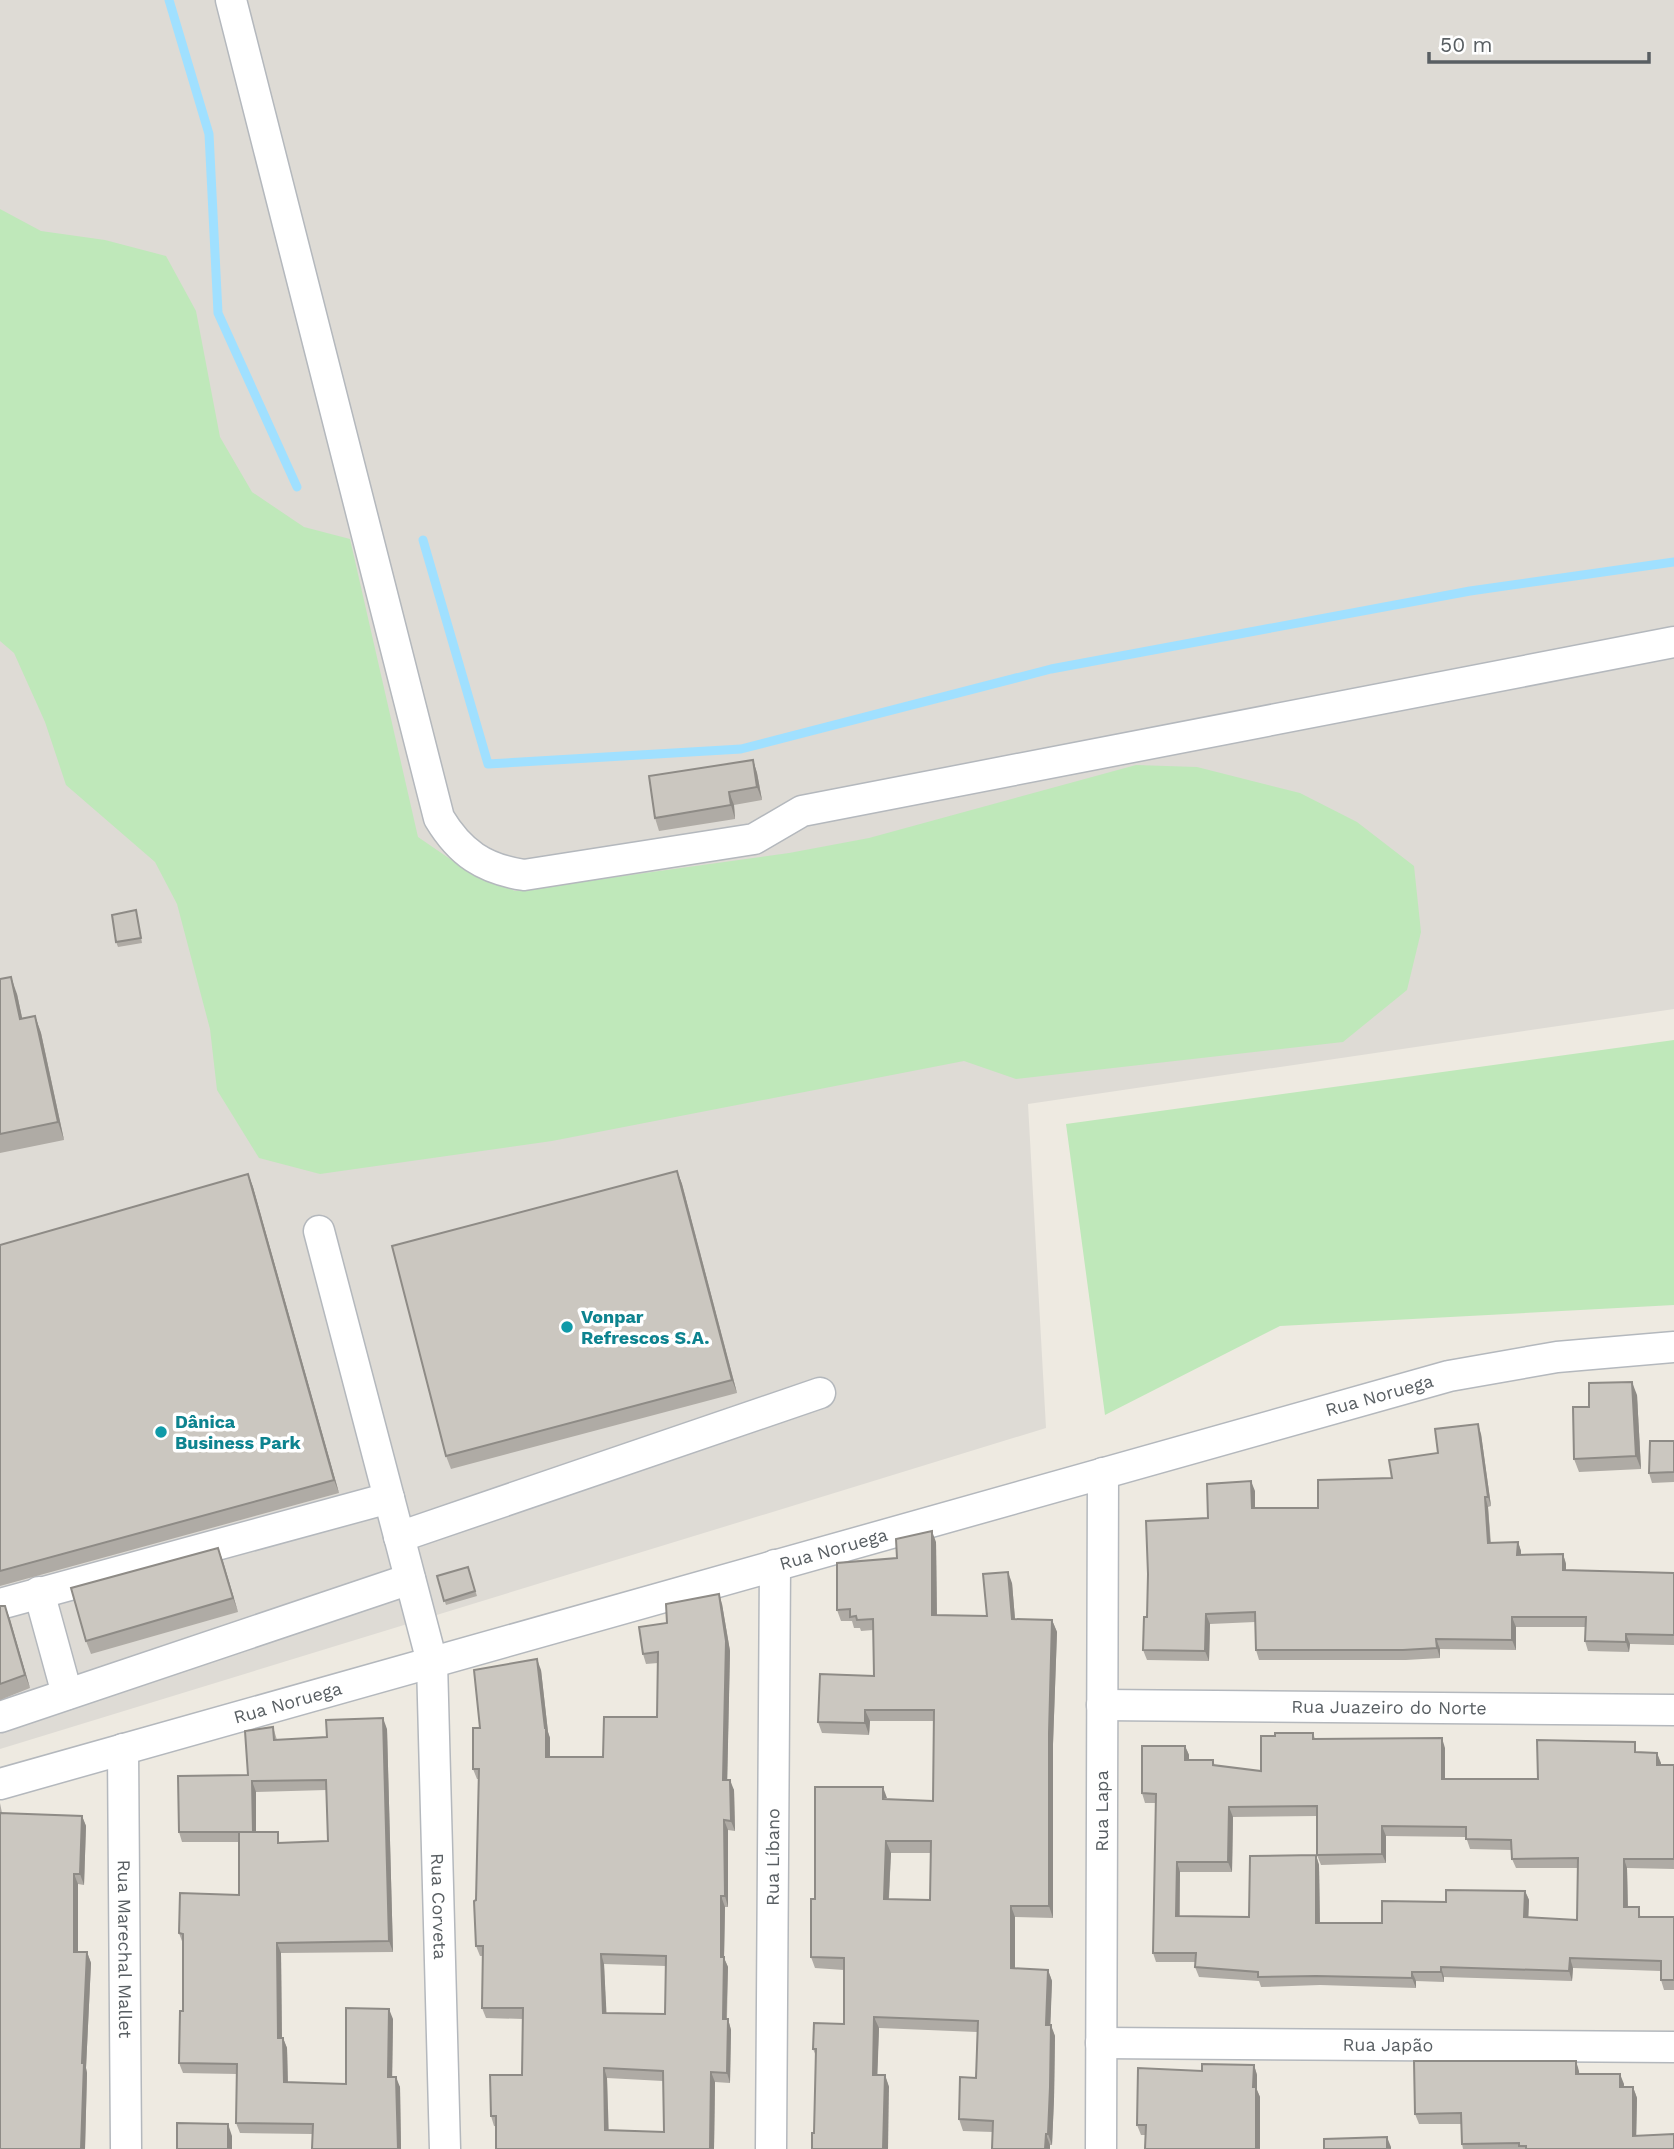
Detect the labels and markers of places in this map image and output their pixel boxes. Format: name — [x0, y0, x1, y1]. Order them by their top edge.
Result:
place label: Vonpar Refrescos S.A. — [581, 1306, 709, 1348]
marker: Vonpar Refrescos S.A. — [559, 1319, 575, 1335]
place label: Dânica Business Park — [175, 1411, 301, 1453]
marker: Dânica Business Park — [153, 1424, 169, 1440]

